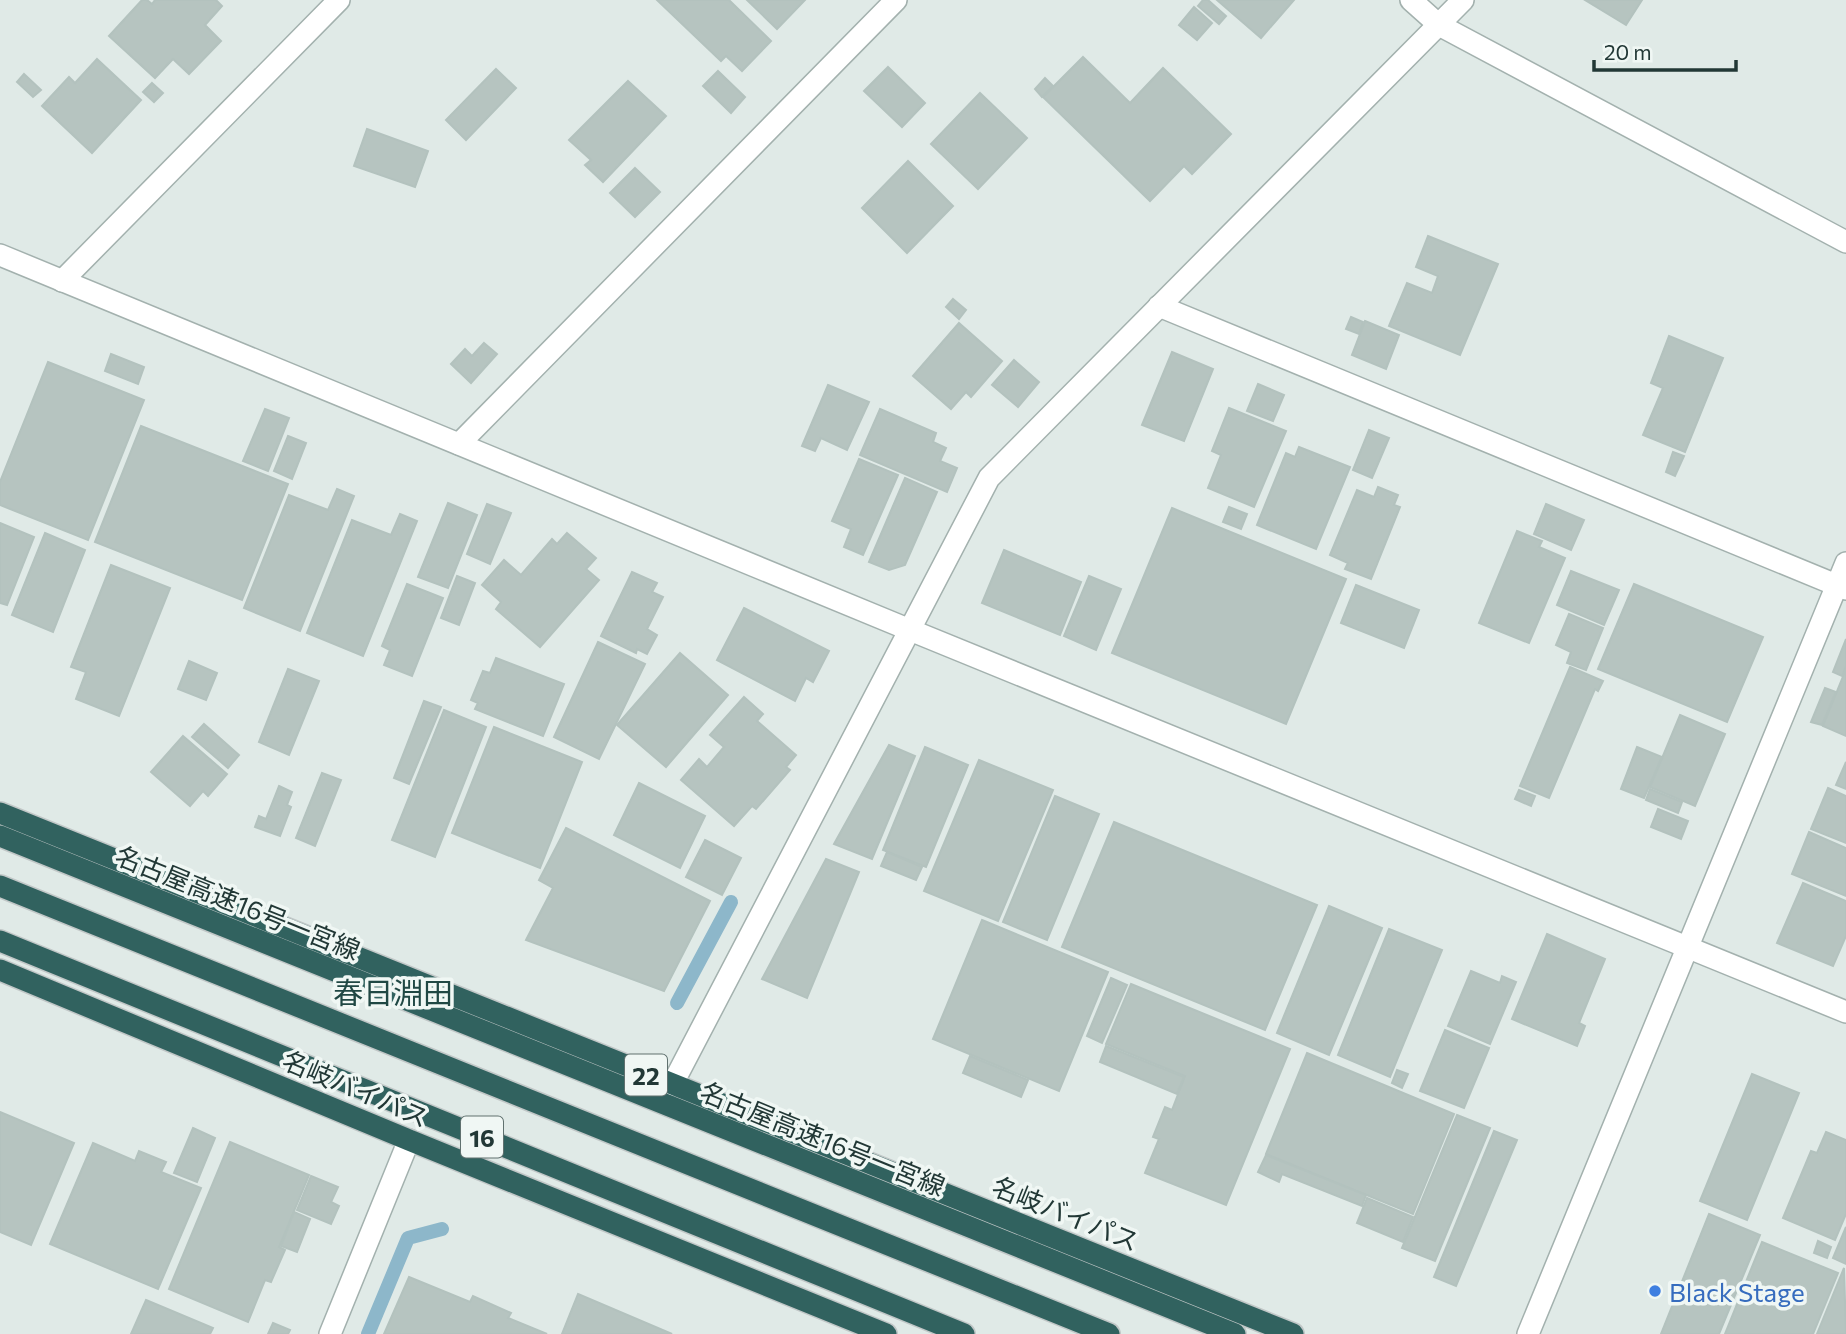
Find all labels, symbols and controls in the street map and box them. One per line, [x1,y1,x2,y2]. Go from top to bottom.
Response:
scale bar [1594,28,1736,72]
text: 20 m [1604,39,1652,64]
street label: 名古屋高速16号一宮線 [111,839,365,965]
district label: 春日淵田 [333,973,453,1010]
street label: 名岐バイパス [278,1043,434,1133]
road number: 22 [625,1055,667,1096]
street label: 名古屋高速16号一宮線 [696,1075,950,1201]
road number: 16 [461,1116,503,1157]
street label: 名岐バイパス [988,1170,1144,1256]
place label: Black Stage [1669,1276,1805,1307]
marker: Black Stage [1647,1283,1663,1299]

